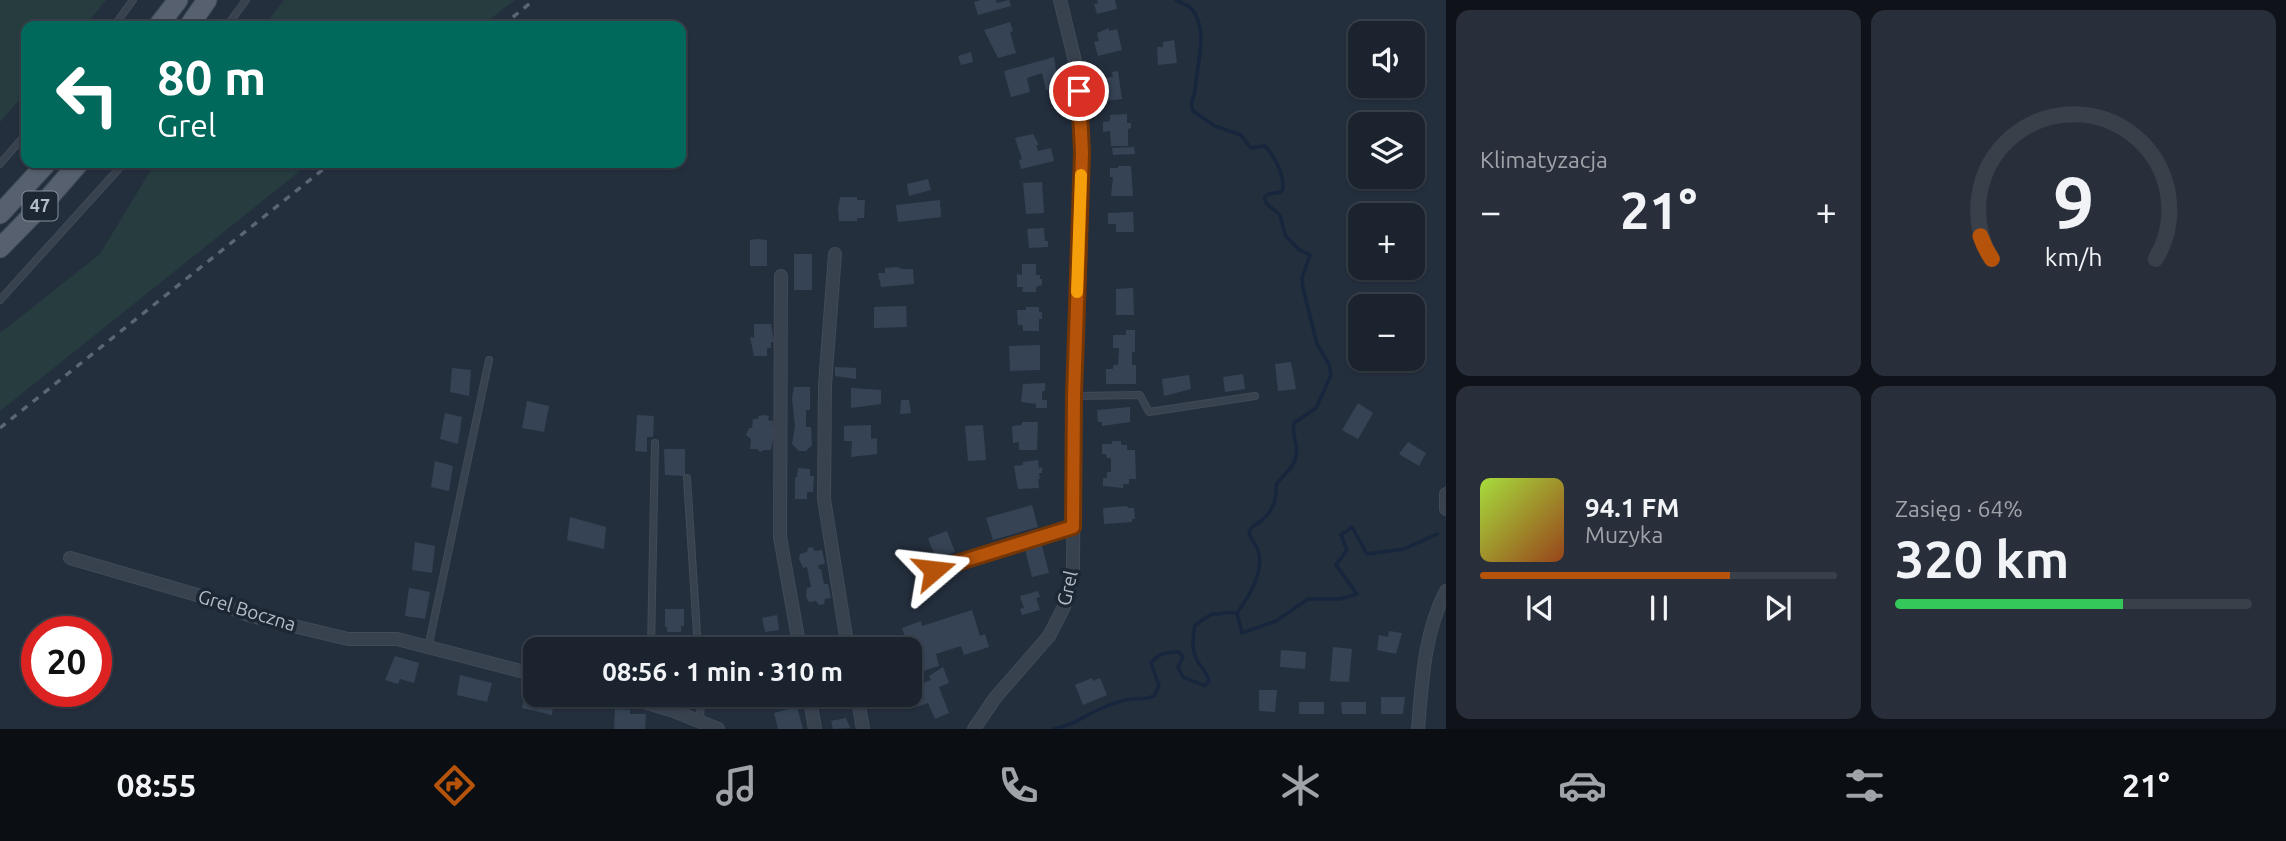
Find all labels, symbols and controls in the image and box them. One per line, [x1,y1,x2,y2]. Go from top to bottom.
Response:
map controls [1348,21,1425,371]
button: sound [1348,21,1425,98]
icon: left [42,49,133,140]
text: 80 m [157,49,266,104]
pin [1049,61,1109,121]
icon: arrive [1060,72,1098,110]
text: Grel [157,107,216,143]
button: layers [1348,112,1425,189]
text: Klimatyzacja [1480,147,1608,172]
text: 9 [2053,161,2094,243]
text: 21° [1620,181,1697,239]
text: − [1480,190,1501,232]
text: + [1816,190,1837,232]
road number: 47 [22,191,58,220]
button: + [1348,203,1425,280]
text: km/h [2045,243,2102,271]
button: − [1348,294,1425,371]
text: 94.1 FM [1585,493,1679,522]
text: Zasięg · 64% [1895,496,2023,521]
text: Muzyka [1585,522,1663,547]
text: 320 km [1895,530,2069,588]
position arrow [897,533,971,607]
street label: Grel [1052,568,1082,608]
street label: Grel Boczna [196,585,298,635]
icon: previous [1521,589,1559,627]
icon: pause [1640,589,1678,627]
icon: next [1759,589,1797,627]
speed limit sign: 20 [21,616,112,707]
text: 08:56 · 1 min · 310 m [602,657,843,686]
icon: directions [430,761,479,810]
icon: music [712,761,761,810]
icon: phone [994,761,1043,810]
icon: climate [1276,761,1325,810]
icon: car [1558,761,1607,810]
icon: filters [1840,761,1889,810]
text: 08:55 [117,767,197,803]
text: 21° [2122,767,2169,803]

